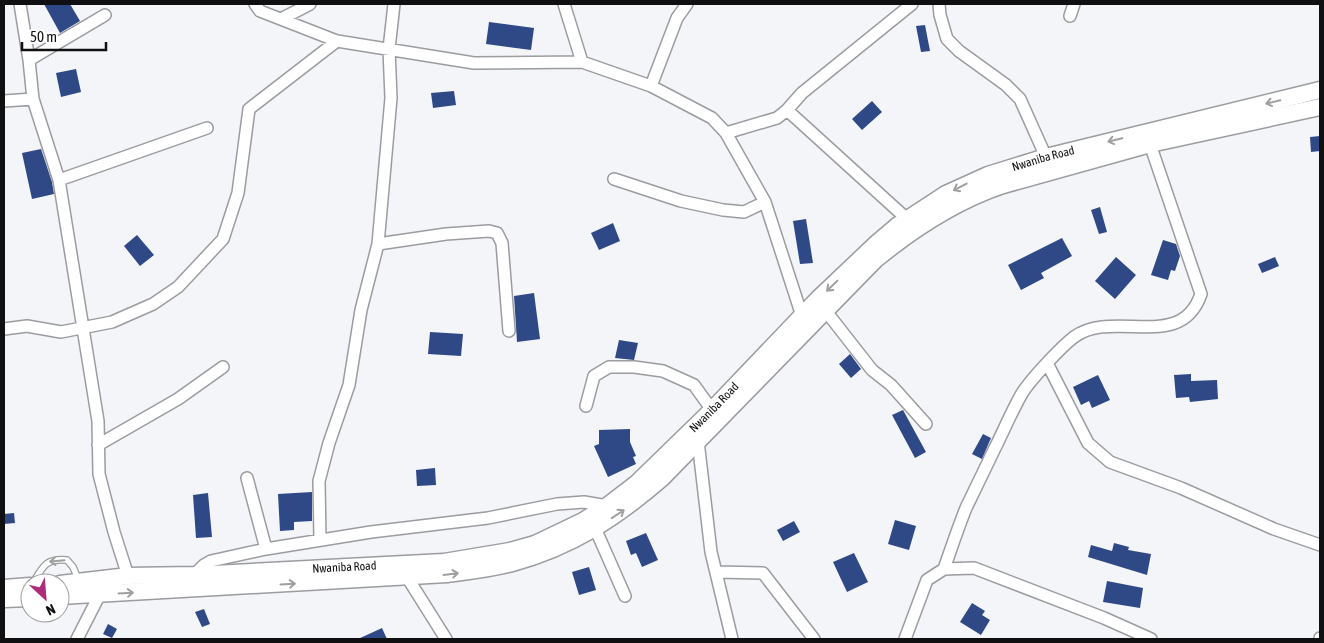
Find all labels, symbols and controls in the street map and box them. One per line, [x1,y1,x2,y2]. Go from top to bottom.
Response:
scale bar [22,20,106,52]
text: 50 m [30,28,57,45]
one-way arrow [1265,98,1281,107]
one-way arrow [1107,135,1123,145]
street label: Nwaniba Road [1010,143,1076,174]
one-way arrow [953,183,968,192]
one-way arrow [826,280,838,292]
street label: Nwaniba Road [686,380,742,435]
one-way arrow [611,509,625,519]
one-way arrow [50,556,66,565]
street label: Nwaniba Road [312,559,377,576]
one-way arrow [442,568,458,578]
north arrow [20,573,70,623]
one-way arrow [280,579,296,588]
one-way arrow [118,588,134,597]
text: N [43,601,58,619]

